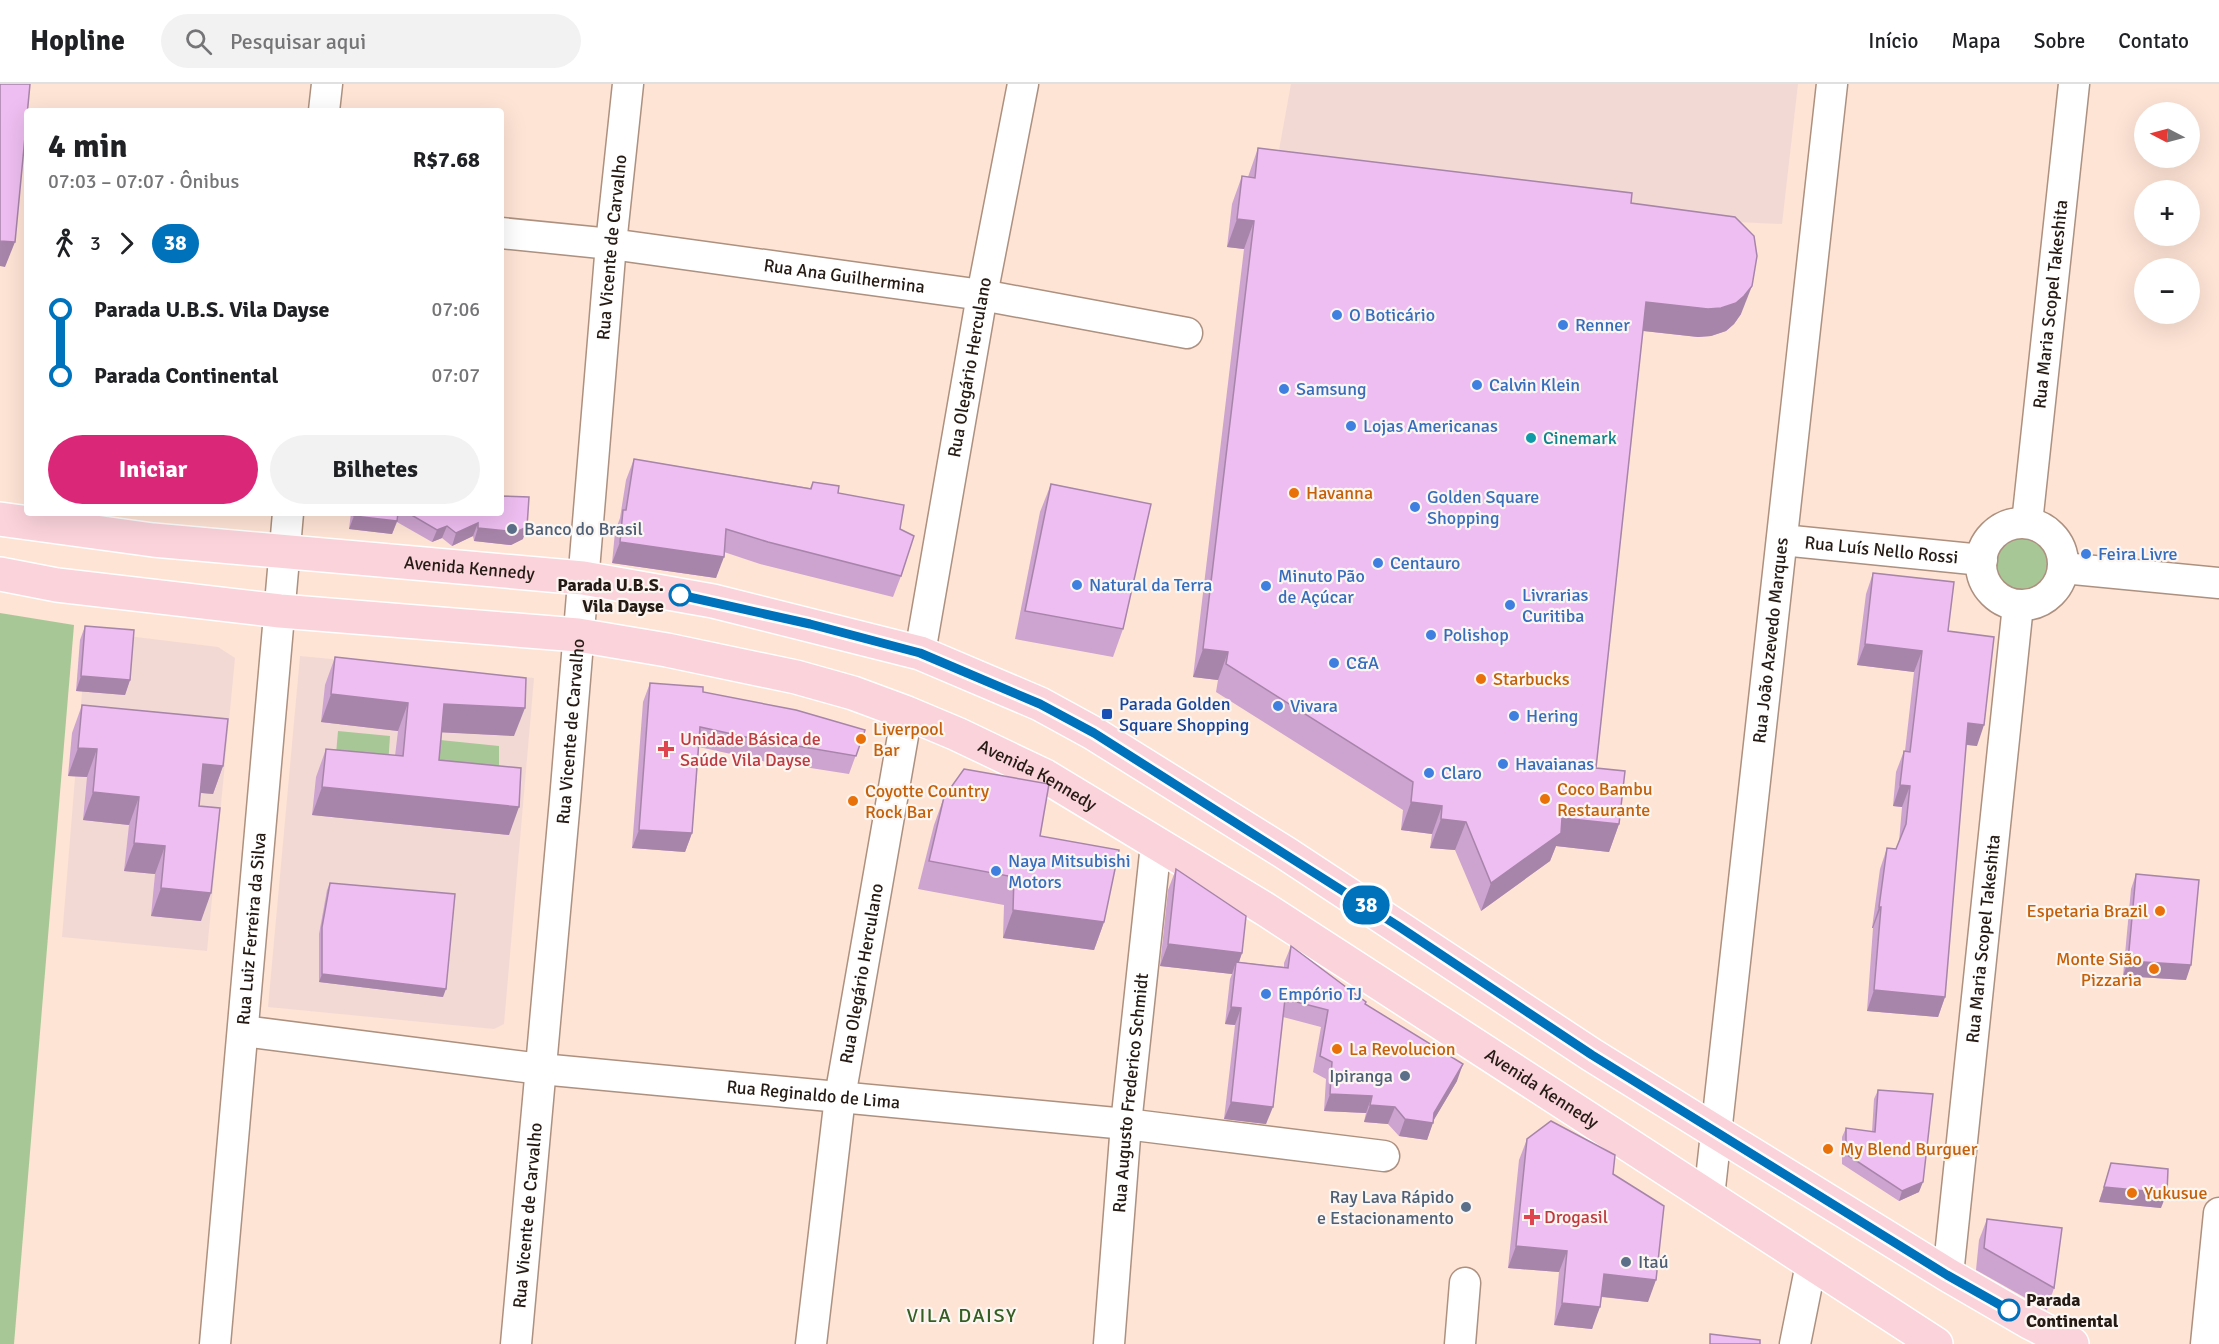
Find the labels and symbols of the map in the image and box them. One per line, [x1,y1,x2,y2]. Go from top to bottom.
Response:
north arrow [2134,102,2200,168]
street label: Rua Vicente de Carvalho [592,153,631,341]
street label: Rua Maria Scopel Takeshita [2028,199,2073,410]
street label: Rua Ana Guilhermina [762,254,926,298]
street label: Rua Olegário Herculano [943,275,996,459]
place label: O Boticário [1349,304,1435,326]
marker: O Boticário [1330,308,1344,322]
place label: Renner [1575,314,1630,336]
marker: Renner [1556,318,1570,332]
place label: Calvin Klein [1489,374,1580,396]
place label: Samsung [1296,378,1367,400]
marker: Calvin Klein [1470,378,1484,392]
marker: Samsung [1277,382,1291,396]
place label: Lojas Americanas [1363,415,1498,437]
marker: Lojas Americanas [1344,419,1358,433]
place label: Cinemark [1543,427,1617,449]
marker: Cinemark [1524,431,1538,445]
place label: Havanna [1306,482,1373,504]
marker: Havanna [1287,486,1301,500]
place label: Golden Square Shopping [1427,486,1539,529]
marker: Golden Square Shopping [1408,500,1422,514]
place label: Banco do Brasil [524,518,643,540]
marker: Banco do Brasil [505,522,519,536]
street label: Rua Luís Nello Rossi [1804,531,1959,569]
street label: Rua João Azevedo Marques [1748,536,1793,745]
place label: Feira Livre [2098,543,2178,565]
marker: Feira Livre [2079,547,2093,561]
street label: Avenida Kennedy [403,551,536,585]
place label: Centauro [1390,552,1460,574]
marker: Centauro [1371,556,1385,570]
place label: Minuto Pão de Açúcar [1278,565,1365,608]
place label: Parada U.B.S. Vila Dayse [557,574,664,617]
place label: Natural da Terra [1089,574,1212,596]
marker: Natural da Terra [1070,578,1084,592]
marker: Minuto Pão de Açúcar [1259,579,1273,593]
marker: Parada U.B.S. Vila Dayse [669,584,691,606]
place label: Livrarias Curitiba [1522,584,1589,627]
marker: Livrarias Curitiba [1503,598,1517,612]
place label: Polishop [1443,624,1509,646]
marker: Polishop [1424,628,1438,642]
street label: Rua Vicente de Carvalho [552,638,589,825]
place label: C&A [1346,652,1379,674]
marker: C&A [1327,656,1341,670]
place label: Starbucks [1493,668,1570,690]
marker: Starbucks [1474,672,1488,686]
place label: Parada Golden Square Shopping [1119,693,1249,736]
place label: Vivara [1290,695,1338,717]
marker: Vivara [1271,699,1285,713]
place label: Hering [1526,705,1578,727]
marker: Parada Golden Square Shopping [1100,707,1114,721]
marker: Hering [1507,709,1521,723]
place label: Liverpool Bar [873,718,944,761]
place label: Unidade Básica de Saúde Vila Dayse [680,728,821,771]
marker: Liverpool Bar [854,732,868,746]
street label: Avenida Kennedy [975,735,1101,816]
marker: Unidade Básica de Saúde Vila Dayse [657,740,675,758]
place label: Havaianas [1515,753,1594,775]
marker: Havaianas [1496,757,1510,771]
place label: Claro [1441,762,1482,784]
marker: Claro [1422,766,1436,780]
place label: Coco Bambu Restaurante [1557,778,1653,821]
place label: Coyotte Country Rock Bar [865,780,990,823]
marker: Coco Bambu Restaurante [1538,792,1552,806]
marker: Coyotte Country Rock Bar [846,794,860,808]
street label: Rua Luiz Ferreira da Silva [232,831,271,1026]
street label: Rua Maria Scopel Takeshita [1961,833,2005,1044]
place label: Naya Mitsubishi Motors [1008,850,1131,893]
marker: Naya Mitsubishi Motors [989,864,1003,878]
street label: Rua Olegário Herculano [835,882,888,1065]
line badge: 38 [1339,886,1393,924]
place label: Espetaria Brazil [2027,900,2148,922]
marker: Espetaria Brazil [2153,904,2167,918]
place label: Monte Sião Pizzaria [2056,948,2142,991]
marker: Monte Sião Pizzaria [2147,962,2161,976]
street label: Rua Augusto Frederico Schmidt [1108,972,1153,1214]
place label: Empório TJ [1278,983,1362,1005]
marker: Empório TJ [1259,987,1273,1001]
place label: La Revolucion [1349,1038,1456,1060]
marker: La Revolucion [1330,1042,1344,1056]
street label: Avenida Kennedy [1481,1044,1603,1134]
place label: Ipiranga [1329,1065,1393,1087]
marker: Ipiranga [1398,1069,1412,1083]
street label: Rua Reginaldo de Lima [726,1075,901,1114]
street label: Rua Vicente de Carvalho [508,1122,547,1309]
place label: My Blend Burguer [1840,1138,1978,1160]
marker: My Blend Burguer [1821,1142,1835,1156]
place label: Yukusue [2144,1182,2207,1204]
place label: Ray Lava Rápido e Estacionamento [1317,1186,1454,1229]
marker: Yukusue [2125,1186,2139,1200]
marker: Ray Lava Rápido e Estacionamento [1459,1200,1473,1214]
place label: Drogasil [1544,1206,1608,1228]
marker: Drogasil [1525,1210,1539,1224]
place label: Itaú [1638,1251,1669,1273]
marker: Itaú [1619,1255,1633,1269]
place label: Parada Continental [2026,1289,2119,1332]
marker: Parada Continental [1998,1299,2020,1321]
district label: VILA DAISY [906,1303,1018,1328]

